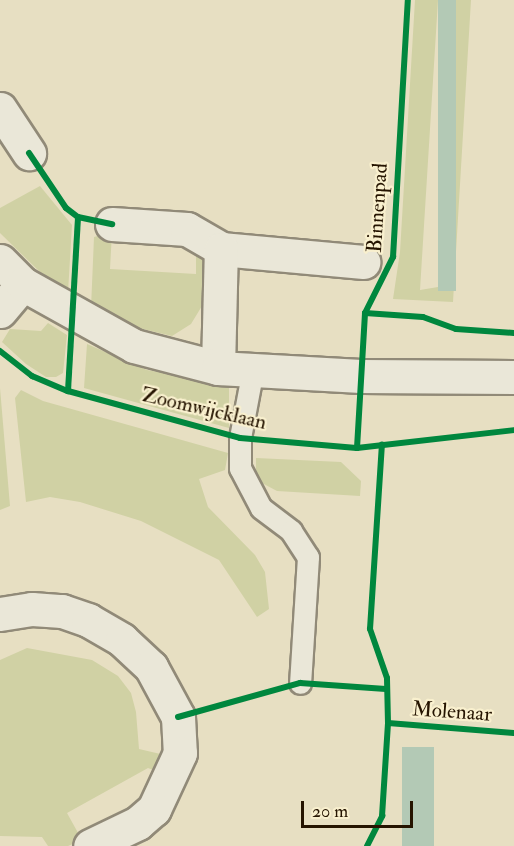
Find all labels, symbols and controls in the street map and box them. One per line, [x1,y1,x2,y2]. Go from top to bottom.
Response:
street label: Binnenpad [362,162,394,254]
street label: Zoomwijcklaan [139,382,269,436]
street label: Molenaar [411,697,493,727]
scale bar [304,789,416,827]
text: 20 m [312,800,348,823]

